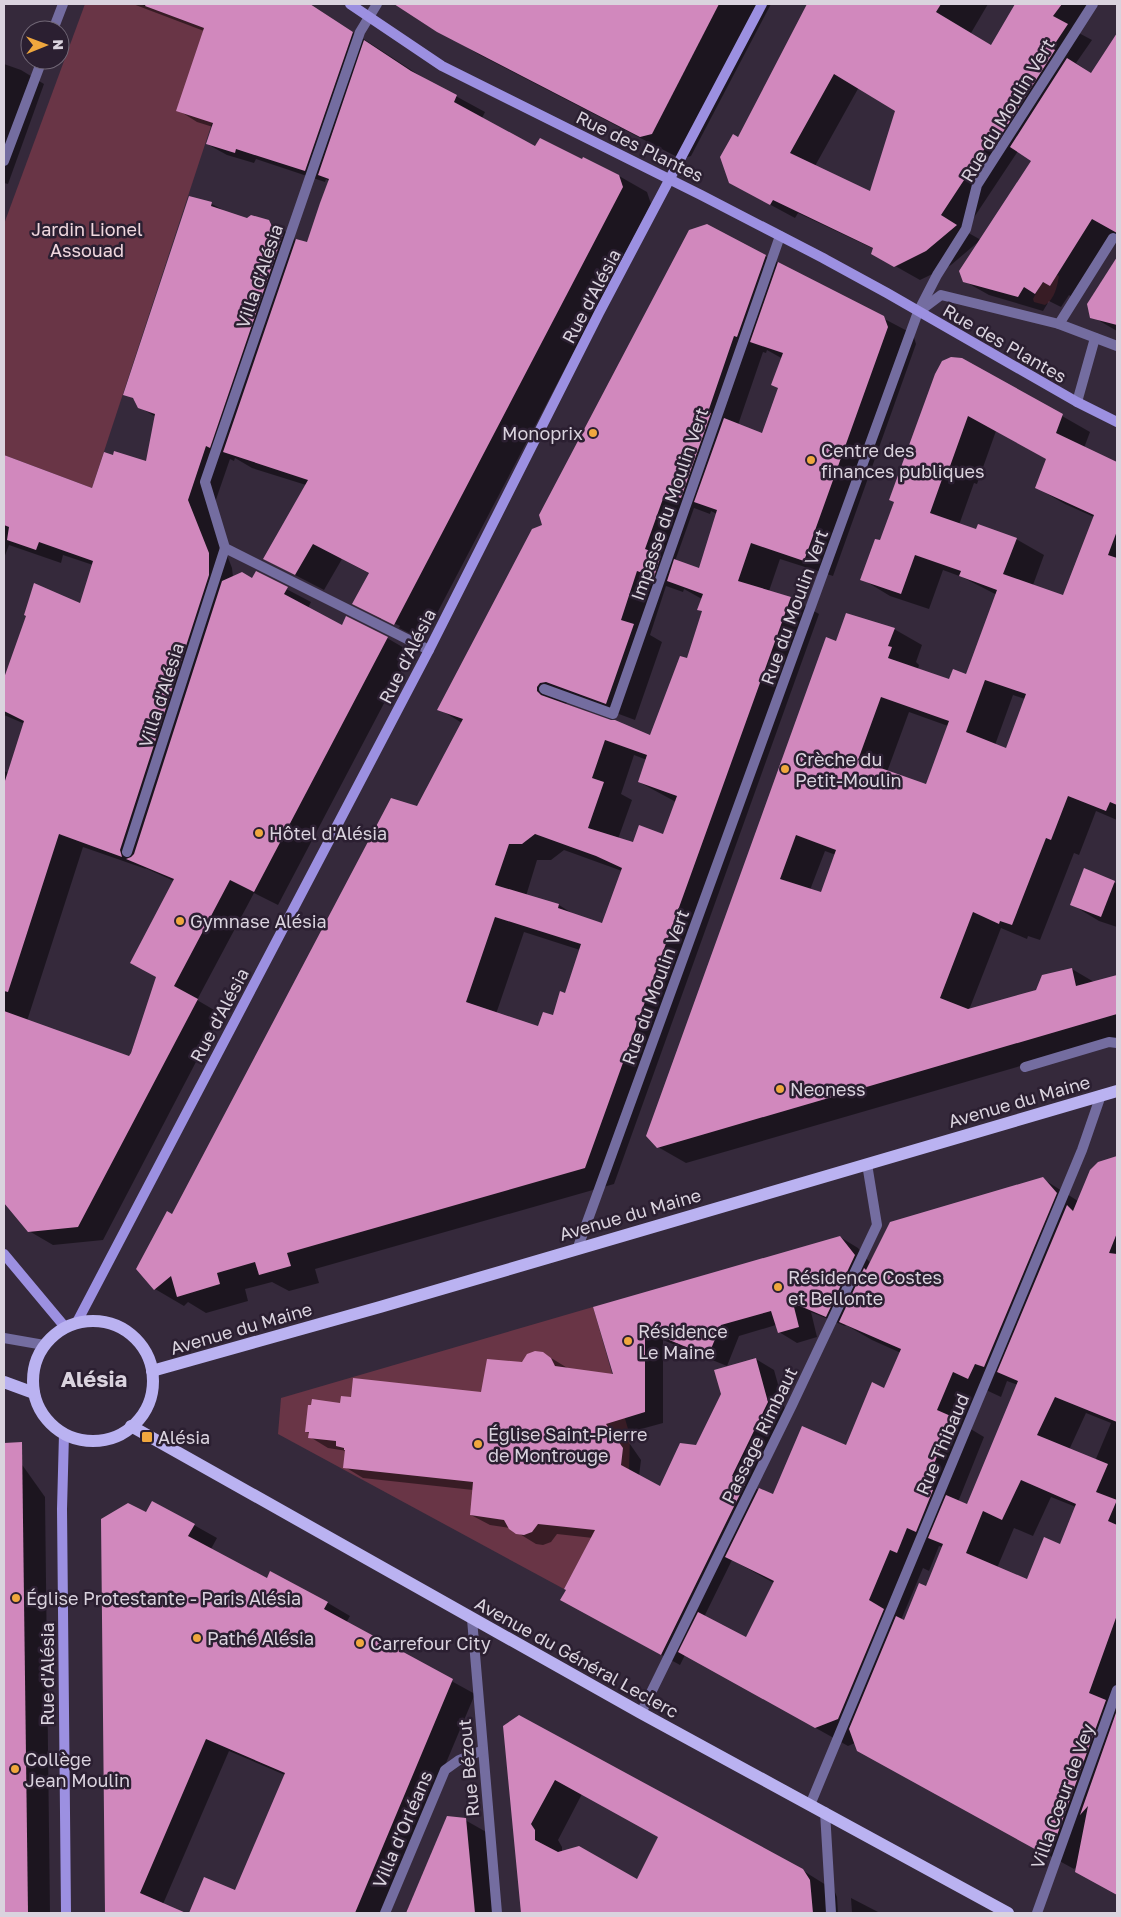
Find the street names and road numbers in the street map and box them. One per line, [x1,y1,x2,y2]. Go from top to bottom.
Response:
street label: Rue du Moulin Vert [955,34,1059,186]
street label: Rue des Plantes [573,106,707,186]
street label: Villa d'Alésia [231,221,287,331]
street label: Rue d'Alésia [557,245,625,347]
street label: Rue des Plantes [939,299,1071,387]
street label: Impasse du Moulin Vert [626,405,712,603]
street label: Rue du Moulin Vert [756,526,832,688]
street label: Rue d'Alésia [374,605,440,707]
street label: Villa d'Alésia [134,640,188,750]
street label: Rue du Moulin Vert [617,906,693,1068]
street label: Rue d'Alésia [185,964,253,1066]
street label: Avenue du Maine [946,1070,1092,1132]
street label: Avenue du Maine [557,1183,703,1245]
street label: Avenue du Maine [168,1297,314,1359]
street label: Passage Rimbaut [716,1363,802,1507]
street label: Rue Thibaud [911,1390,973,1498]
street label: Avenue du Général Leclerc [471,1592,683,1722]
street label: Rue d'Alésia [36,1622,58,1726]
street label: Rue Bézout [453,1718,483,1818]
street label: Villa Cœur de Vey [1026,1720,1098,1872]
street label: Villa d'Orléans [367,1767,437,1891]

